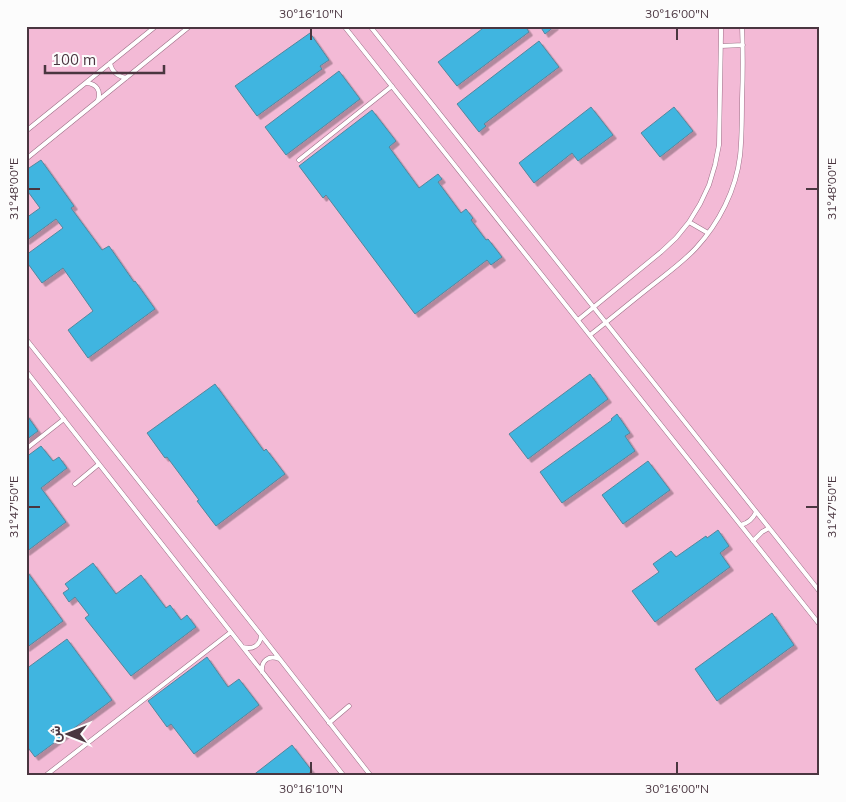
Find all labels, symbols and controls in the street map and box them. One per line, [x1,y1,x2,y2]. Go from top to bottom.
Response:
text: 30°16'10"N [279,6,343,21]
text: 30°16'00"N [645,6,709,21]
scale bar [45,42,164,74]
text: 100 m [52,50,96,69]
text: 31°48'00"E [6,158,21,220]
text: 31°48'00"E [824,158,839,220]
text: 31°47'50"E [6,476,21,538]
text: 31°47'50"E [824,476,839,538]
north arrow [42,710,92,760]
text: ش [46,725,64,742]
text: 30°16'10"N [279,781,343,796]
text: 30°16'00"N [645,781,709,796]

